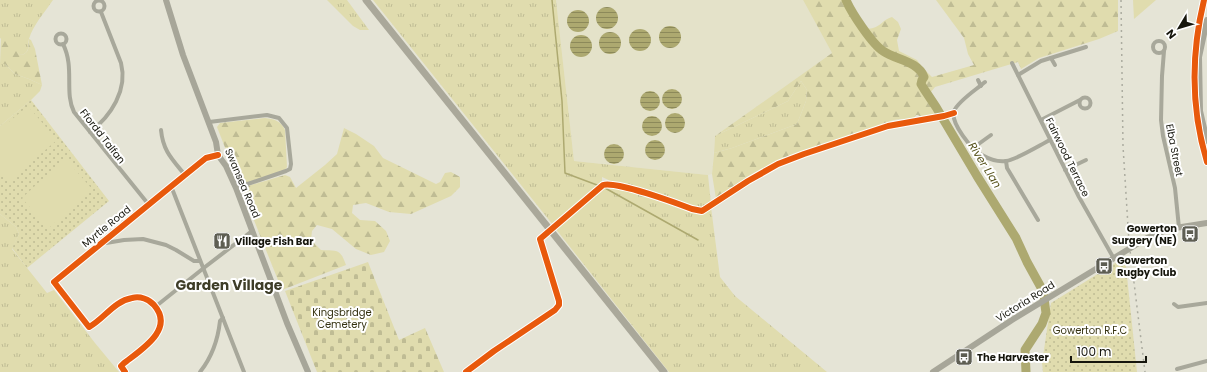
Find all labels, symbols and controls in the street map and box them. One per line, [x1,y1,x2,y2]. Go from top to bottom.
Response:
north arrow [1159,8,1199,48]
text: N [1162,26,1180,42]
street label: Ffordd Talfan [76,106,129,167]
street label: Fairwood Terrace [1042,115,1093,199]
street label: Elba Street [1162,123,1187,178]
water label: River Llan [965,139,1005,191]
street label: Swansea Road [221,146,264,220]
street label: Myrtle Road [79,202,134,251]
place label: Gowerton Surgery (NE) [1112,221,1177,248]
bus stop icon: Gowerton Surgery (NE) [1180,224,1200,244]
restaurant icon: Village Fish Bar [212,231,232,251]
place label: Village Fish Bar [235,234,314,249]
place label: Gowerton Rugby Club [1117,253,1177,280]
bus stop icon: Gowerton Rugby Club [1094,256,1114,276]
district label: Garden Village [176,275,283,295]
street label: Victoria Road [993,277,1058,326]
park label: Kingsbridge Cemetery [312,305,372,332]
park label: Gowerton R.F.C [1053,323,1128,338]
scale bar [1071,338,1146,364]
text: 100 m [1077,343,1111,360]
bus stop icon: The Harvester [954,347,974,367]
place label: The Harvester [977,350,1050,365]

